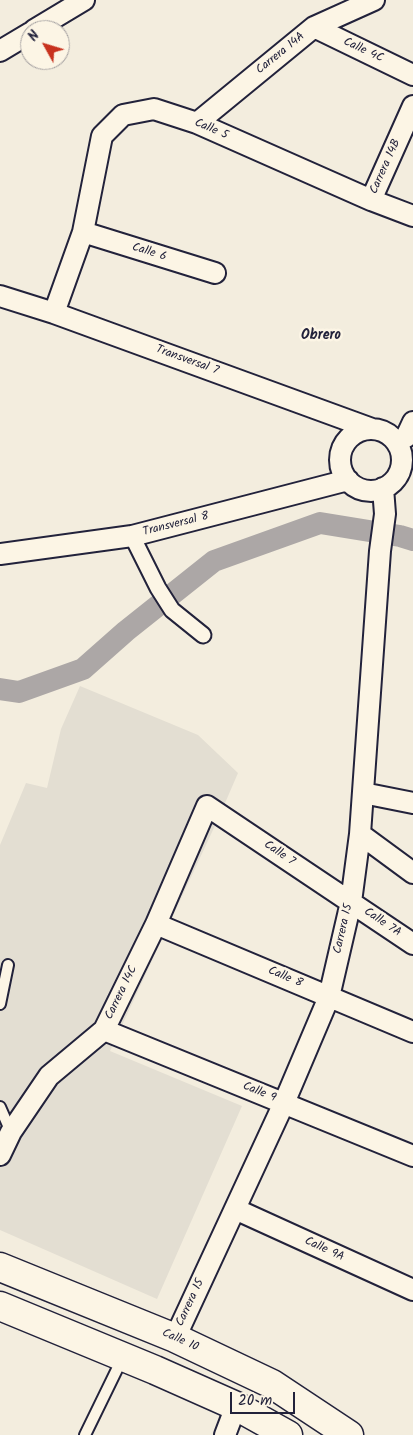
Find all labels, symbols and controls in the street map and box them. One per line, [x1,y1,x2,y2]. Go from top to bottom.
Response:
north arrow [20,20,70,70]
text: N [23,26,45,47]
street label: Carrera 14A [254,30,308,78]
street label: Calle 4C [341,35,385,67]
street label: Calle 5 [192,116,230,144]
street label: Carrera 14B [368,137,404,197]
street label: Calle 6 [130,241,168,265]
district label: Obrero [301,329,341,345]
street label: Transversal 7 [154,343,220,379]
street label: Transversal 8 [141,510,211,540]
street label: Calle 7 [261,838,297,870]
street label: Carrera 15 [331,903,357,955]
street label: Calle 7A [361,905,403,941]
street label: Carrera 14C [103,964,141,1022]
street label: Calle 8 [266,964,304,992]
street label: Calle 9 [240,1080,278,1106]
street label: Calle 9A [302,1235,346,1265]
street label: Carrera 15 [174,1277,208,1329]
street label: Calle 10 [159,1327,201,1355]
scale bar [233,1382,298,1414]
text: 20 m [238,1389,272,1413]

